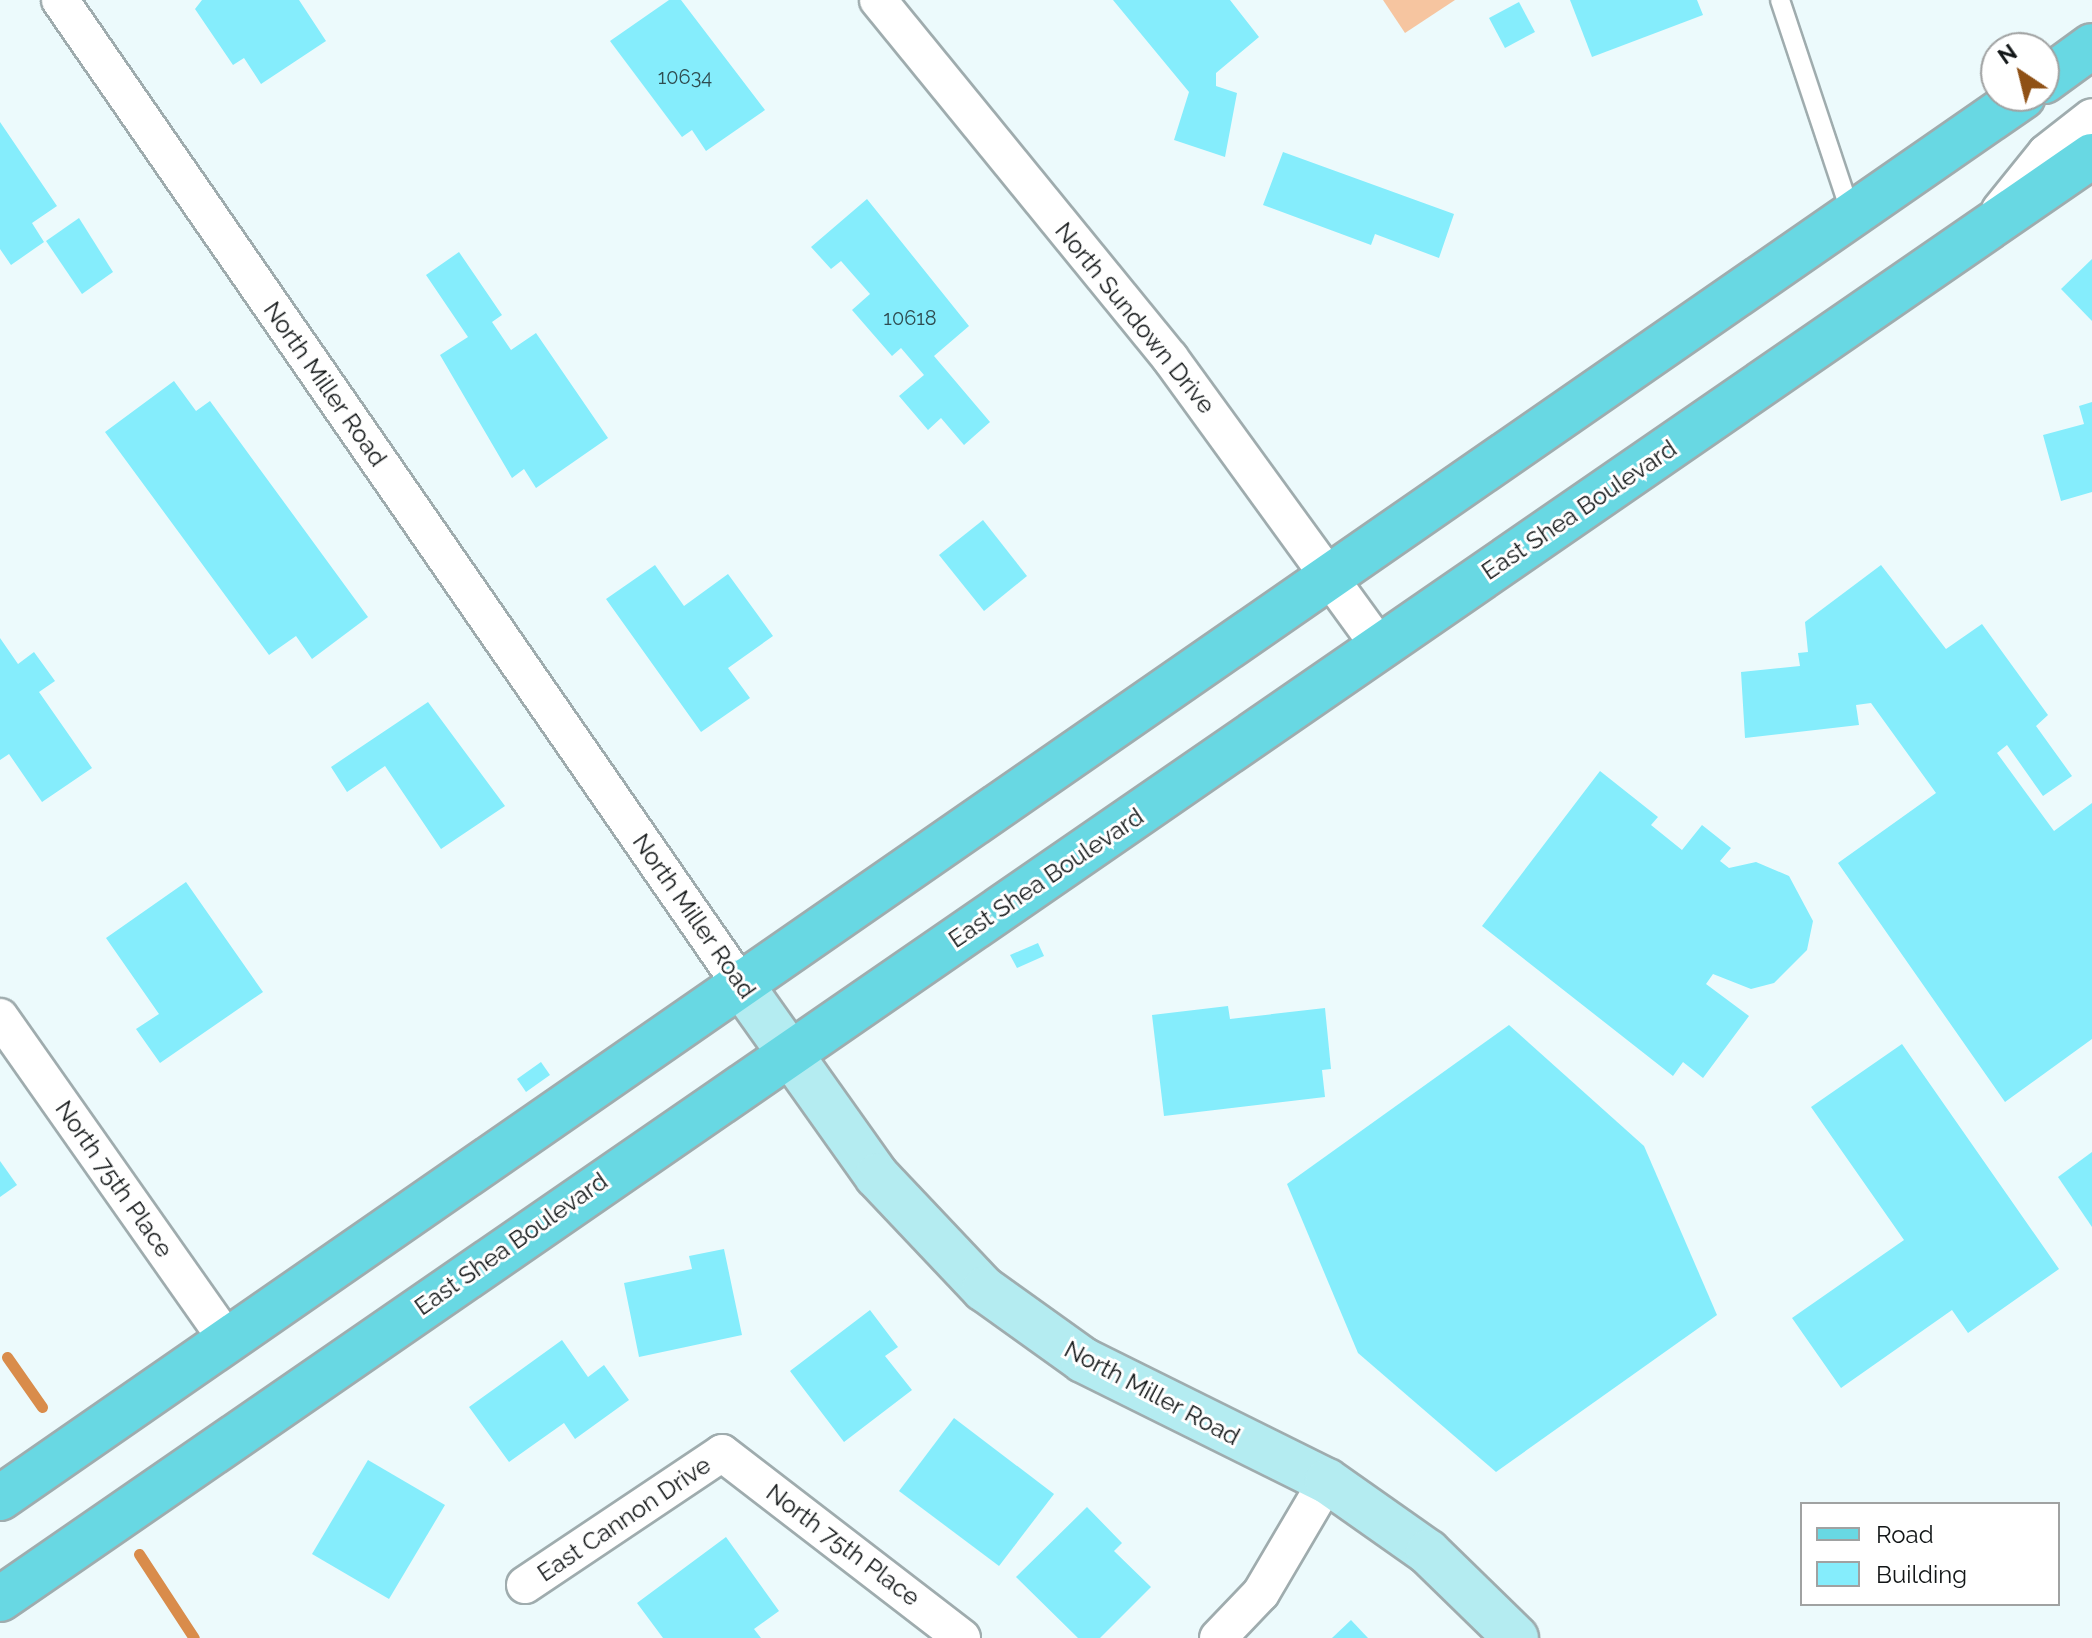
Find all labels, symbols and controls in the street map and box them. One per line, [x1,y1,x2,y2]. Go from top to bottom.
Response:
north arrow [1980,32,2060,112]
text: N [1993,39,2022,69]
house number: 10634 [658,65,712,89]
street label: North Sundown Drive [1049,217,1221,419]
street label: North Miller Road [257,296,393,472]
house number: 10618 [883,306,937,330]
street label: East Shea Boulevard [1476,434,1682,586]
street label: East Shea Boulevard [943,802,1149,954]
street label: North Miller Road [626,828,762,1004]
street label: North 75th Place [49,1095,179,1263]
street label: East Shea Boulevard [409,1167,613,1321]
street label: North Miller Road [1059,1335,1245,1451]
street label: East Cannon Drive [532,1450,716,1588]
street label: North 75th Place [761,1478,925,1612]
legend [1800,1502,2060,1606]
text: Road [1876,1520,1934,1549]
text: Building [1876,1560,1967,1589]

